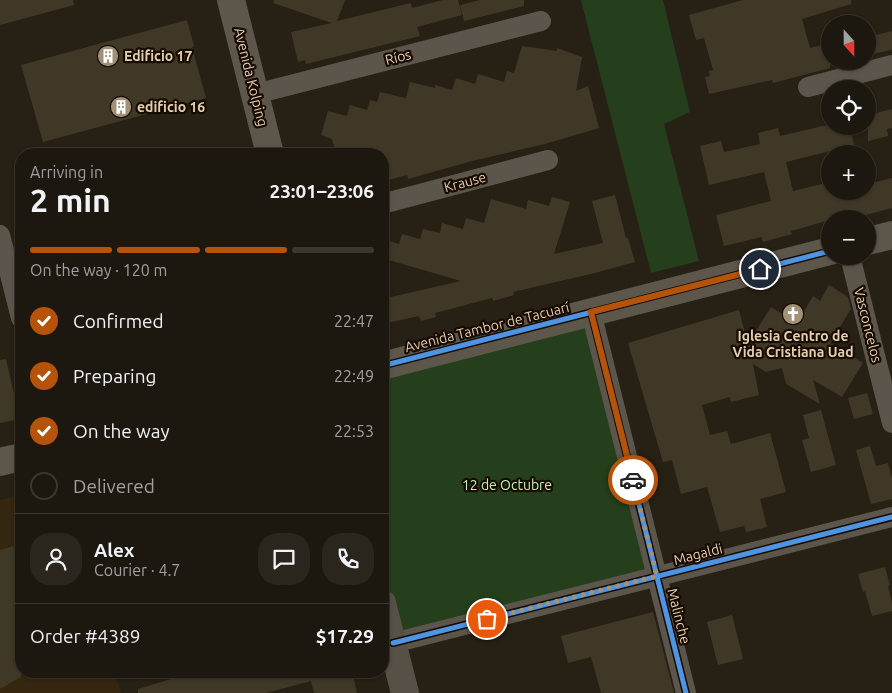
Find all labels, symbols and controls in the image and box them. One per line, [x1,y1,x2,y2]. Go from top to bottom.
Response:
north arrow [821,15,876,70]
map controls [821,15,876,265]
street label: Avenida Kolping [231,26,271,128]
building icon: Edificio 17 [96,44,120,68]
street label: Ríos [383,46,413,68]
place label: Edificio 17 [124,48,192,64]
button: locate [821,80,876,135]
building icon: edificio 16 [109,95,133,119]
place label: edificio 16 [137,99,205,115]
button: + [821,145,876,200]
text: Arriving in [30,163,103,181]
street label: Krause [442,169,488,195]
text: 23:01–23:06 [269,180,374,202]
text: 2 min [30,182,111,218]
button: − [821,210,876,265]
pin [739,248,781,290]
icon: home [746,255,774,283]
text: On the way · 120 m [30,261,167,279]
street label: Vasconcelos [851,286,885,364]
street label: Avenida Tambor de Tacuarí [403,299,571,355]
church icon: Iglesia Centro de Vida Cristiana Uad [781,302,805,326]
icon: check [30,307,58,335]
text: Confirmed [73,310,164,332]
text: 22:47 [334,312,374,330]
place label: Iglesia Centro de Vida Cristiana Uad [732,328,854,360]
icon: check [30,362,58,390]
text: Preparing [73,365,157,387]
text: 22:49 [334,367,374,385]
icon: check [30,417,58,445]
text: On the way [73,420,170,442]
text: 22:53 [334,422,374,440]
courier [608,455,658,505]
icon: car [619,466,647,494]
text: Delivered [73,475,155,497]
park label: 12 de Octubre [462,477,552,493]
button: person [30,533,82,585]
button: chat [258,533,310,585]
button: phone [322,533,374,585]
text: Alex [94,539,134,561]
street label: Magaldi [672,540,724,568]
text: Courier · 4.7 [94,561,180,579]
street label: Malinche [664,587,694,645]
pin [466,598,508,640]
icon: bag [473,605,501,633]
text: Order #4389 [30,625,140,647]
text: $17.29 [316,625,374,647]

